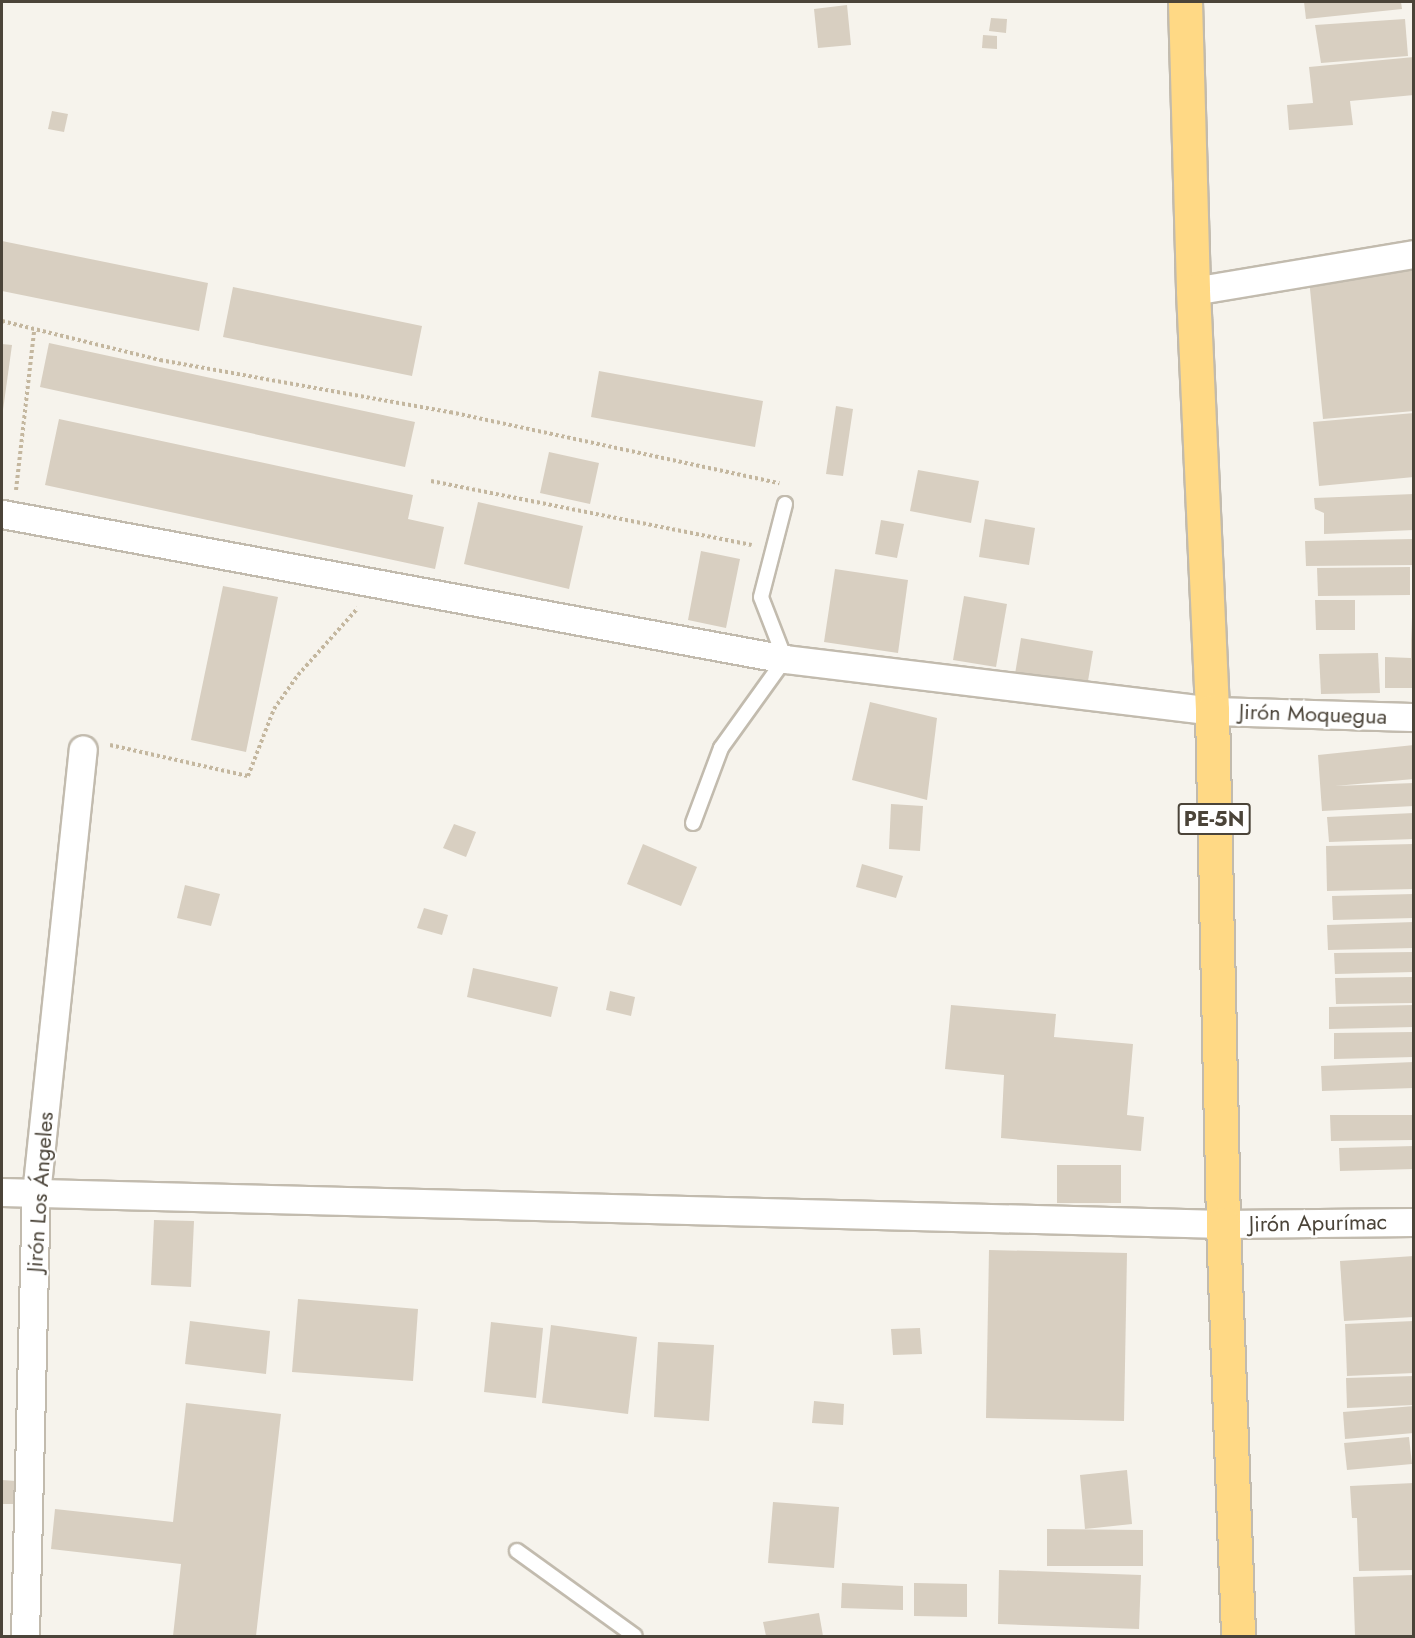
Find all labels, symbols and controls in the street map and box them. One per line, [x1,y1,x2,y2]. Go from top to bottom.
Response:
street label: Jirón Moquegua [1238,698,1388,730]
road number: PE-5N [1176,801,1252,837]
street label: Jirón Los Ángeles [21,1111,59,1273]
street label: Jirón Apurímac [1249,1209,1387,1237]

